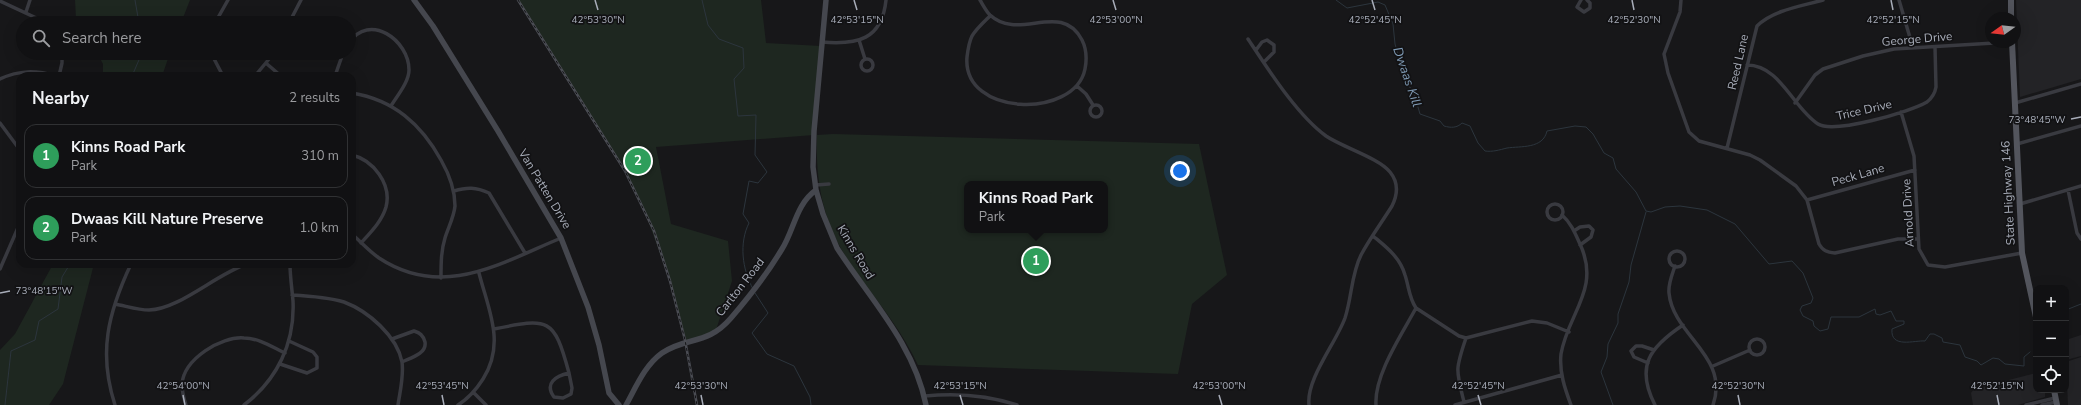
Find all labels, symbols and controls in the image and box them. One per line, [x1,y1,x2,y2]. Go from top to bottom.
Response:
north arrow [1985,12,2021,48]
text: 42°53'30"N [571,13,625,27]
text: 42°53'15"N [830,13,884,27]
text: 42°53'00"N [1089,13,1143,27]
text: 42°52'45"N [1348,13,1402,27]
text: 42°52'30"N [1607,13,1661,27]
text: 42°52'15"N [1866,13,1920,27]
search box [16,16,356,60]
icon: search [30,27,52,49]
text: Search here [62,28,142,48]
street label: George Drive [1881,28,1953,50]
street label: Reed Lane [1724,33,1752,91]
water label: Dwaas Kill [1388,44,1426,110]
text: Nearby [32,87,89,110]
text: 2 results [289,89,340,107]
street label: Trice Drive [1835,96,1893,124]
text: 73°48'45"W [2009,113,2065,127]
text: Kinns Road Park [71,137,185,157]
street label: State Highway 146 [1997,140,2019,246]
street label: Van Patten Drive [514,145,575,232]
pin: 2 [625,146,651,176]
text: 1 [42,147,50,165]
text: 310 m [301,147,339,165]
text: Park [71,157,97,175]
street label: Peck Lane [1830,160,1886,190]
your location [1170,161,1190,181]
street label: Arnold Drive [1898,178,1918,248]
popup [964,181,1108,233]
text: Kinns Road Park [979,188,1093,208]
text: Park [979,208,1005,226]
text: Dwaas Kill Nature Preserve [71,209,263,229]
text: 2 [42,219,50,237]
text: 1.0 km [299,219,339,237]
street label: Kinns Road [834,222,878,282]
text: Park [71,229,97,247]
pin: 1 [1023,246,1049,276]
street label: Carlton Road [712,254,768,320]
text: 73°48'15"W [16,284,72,298]
map controls [2033,285,2069,393]
button: + [2033,285,2069,321]
button: − [2033,321,2069,357]
button: locate [2033,357,2069,393]
text: 42°54'00"N [156,379,210,393]
text: 42°53'45"N [415,379,469,393]
text: 42°53'30"N [674,379,728,393]
text: 42°53'15"N [933,379,987,393]
text: 42°53'00"N [1192,379,1246,393]
text: 42°52'45"N [1451,379,1505,393]
text: 42°52'30"N [1711,379,1765,393]
text: 42°52'15"N [1970,379,2024,393]

